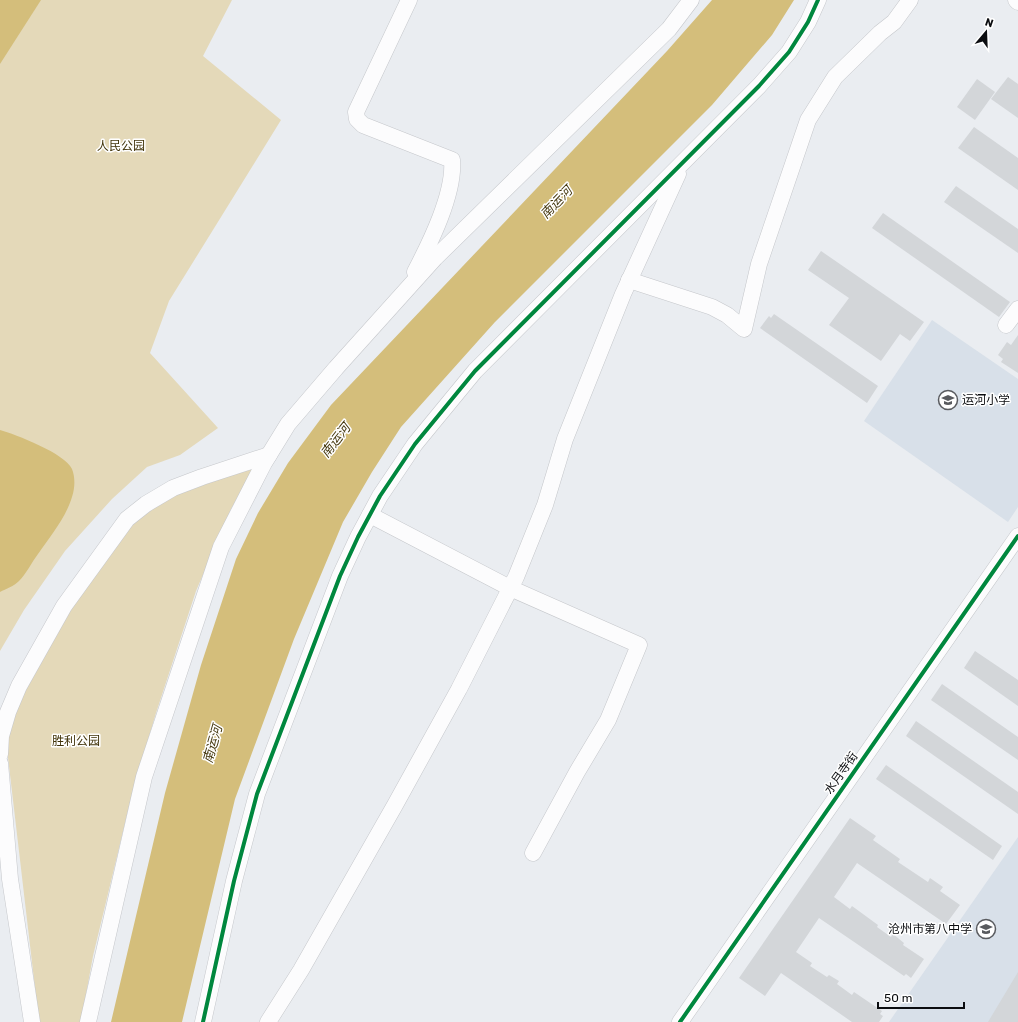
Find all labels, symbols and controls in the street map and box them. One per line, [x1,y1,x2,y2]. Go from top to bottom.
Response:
north arrow [966,12,1006,52]
text: N [983,16,995,30]
park label: 人民公园 [97,139,145,153]
water label: 南运河 [537,181,577,222]
school or university icon: 运河小学 [937,389,959,411]
place label: 运河小学 [962,393,1010,407]
water label: 南运河 [317,418,355,460]
water label: 南运河 [200,720,226,765]
park label: 胜利公园 [52,734,100,748]
street label: 水月寺街 [821,749,861,797]
school or university icon: 沧州市第八中学 [975,918,997,940]
place label: 沧州市第八中学 [888,922,972,936]
scale bar [878,984,964,1010]
text: 50 m [884,991,912,1005]

